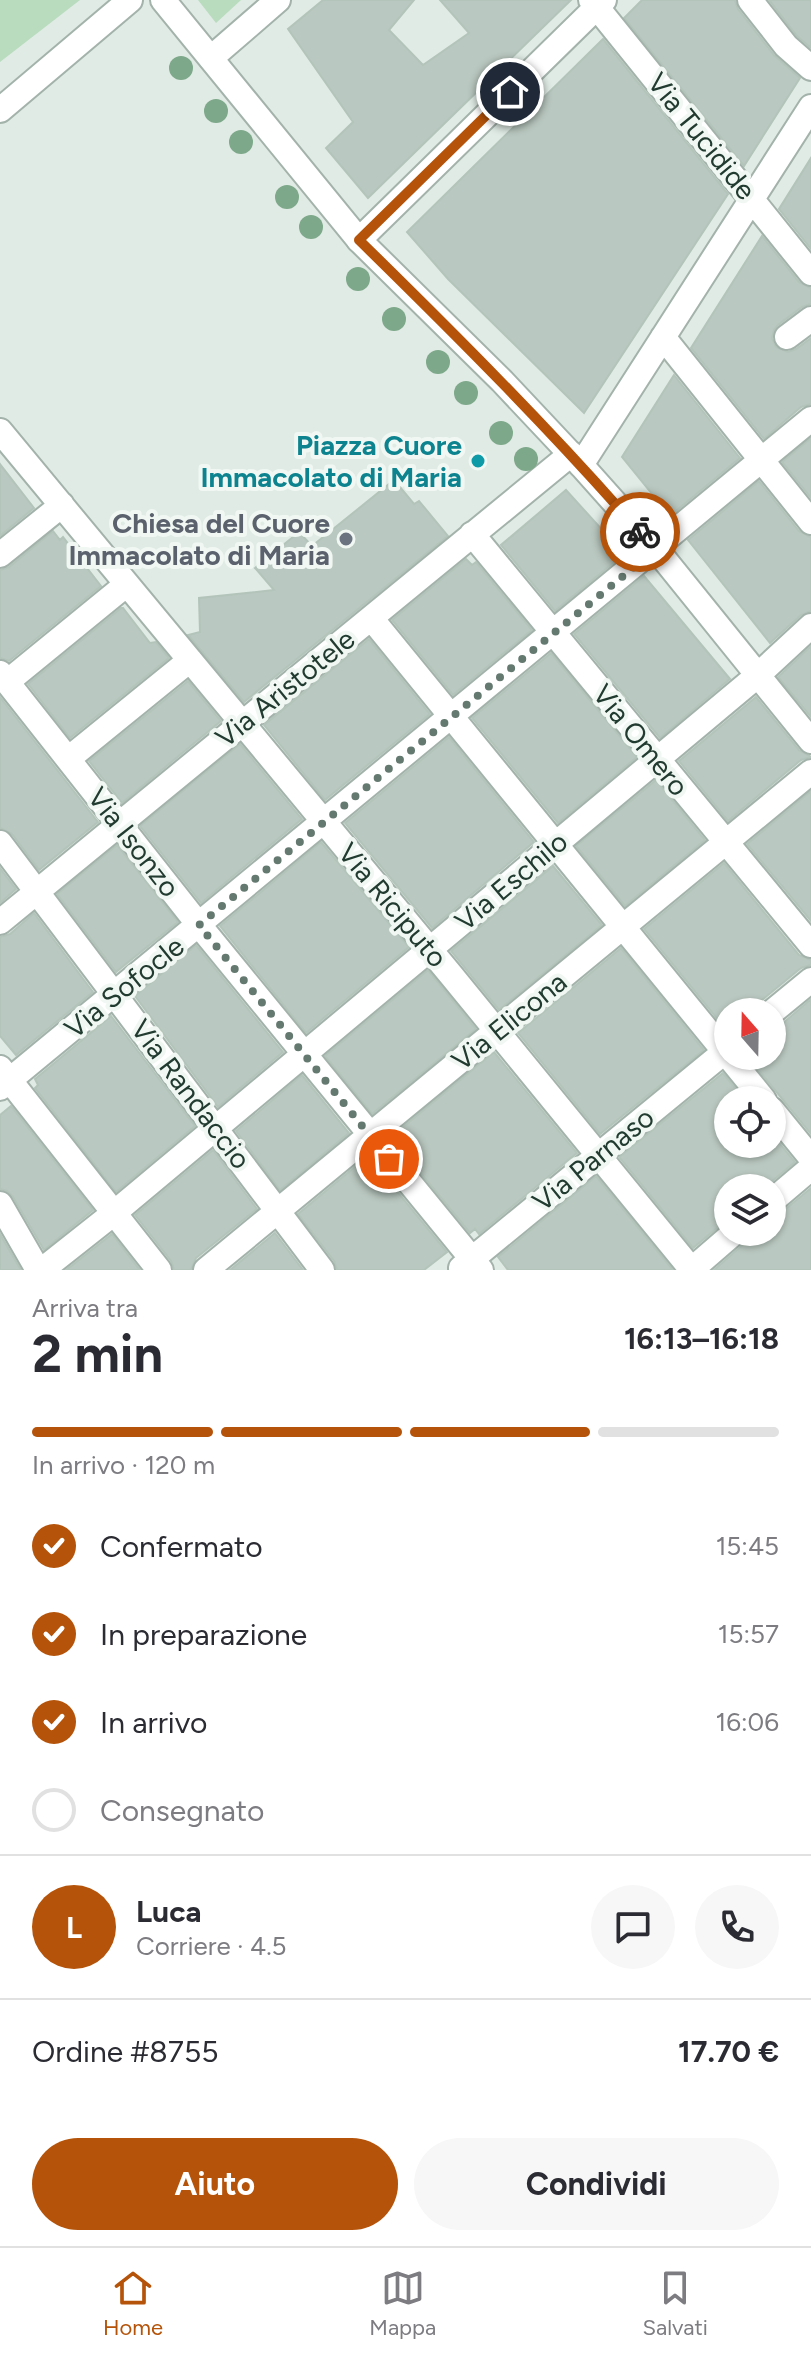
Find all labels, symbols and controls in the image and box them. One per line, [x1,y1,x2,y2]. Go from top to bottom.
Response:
pin [476,58,544,126]
street label: Via Tucidide [641,66,763,206]
icon: home [488,70,532,114]
place label: Piazza Cuore Immacolato di Maria [200,428,462,494]
marker: Piazza Cuore Immacolato di Maria [469,452,487,470]
courier [600,492,680,572]
place label: Chiesa del Cuore Immacolato di Maria [68,506,330,572]
icon: bike [618,510,662,554]
marker: Chiesa del Cuore Immacolato di Maria [337,530,355,548]
street label: Via Aristotele [209,622,361,754]
street label: Via Omero [586,677,696,803]
street label: Via Isonzo [81,780,187,904]
street label: Via Eschilo [448,824,574,938]
street label: Via Riciputo [331,836,455,974]
street label: Via Sofocle [57,929,191,1045]
street label: Via Elicona [445,964,573,1078]
north arrow [714,998,786,1070]
map controls [714,998,786,1246]
street label: Via Randaccio [124,1013,258,1175]
button: locate [714,1086,786,1158]
street label: Via Parnaso [526,1100,660,1218]
pin [355,1125,423,1193]
icon: bag [367,1137,411,1181]
button: layers [714,1174,786,1246]
text: Arriva tra [32,1292,138,1324]
text: 16:13–16:18 [624,1320,779,1357]
text: 2 min [32,1323,163,1385]
text: In arrivo · 120 m [32,1449,215,1481]
icon: check [32,1524,76,1568]
text: Confermato [100,1528,263,1565]
text: 15:45 [716,1530,779,1562]
icon: check [32,1612,76,1656]
text: In preparazione [100,1616,307,1653]
text: 15:57 [718,1618,779,1650]
icon: check [32,1700,76,1744]
text: In arrivo [100,1704,207,1741]
text: 16:06 [716,1706,779,1738]
text: Consegnato [100,1792,264,1829]
button: chat [591,1885,675,1969]
button: phone [695,1885,779,1969]
text: Luca [136,1893,202,1930]
text: L [66,1909,82,1946]
text: Corriere · 4.5 [136,1930,287,1962]
text: Ordine #8755 [32,2033,218,2070]
text: 17.70 € [678,2033,779,2070]
button: Aiuto [32,2138,398,2230]
button: Condividi [414,2138,779,2230]
tab: Home [103,2266,163,2341]
tab: Mappa [369,2266,436,2341]
tab: Salvati [642,2266,708,2341]

